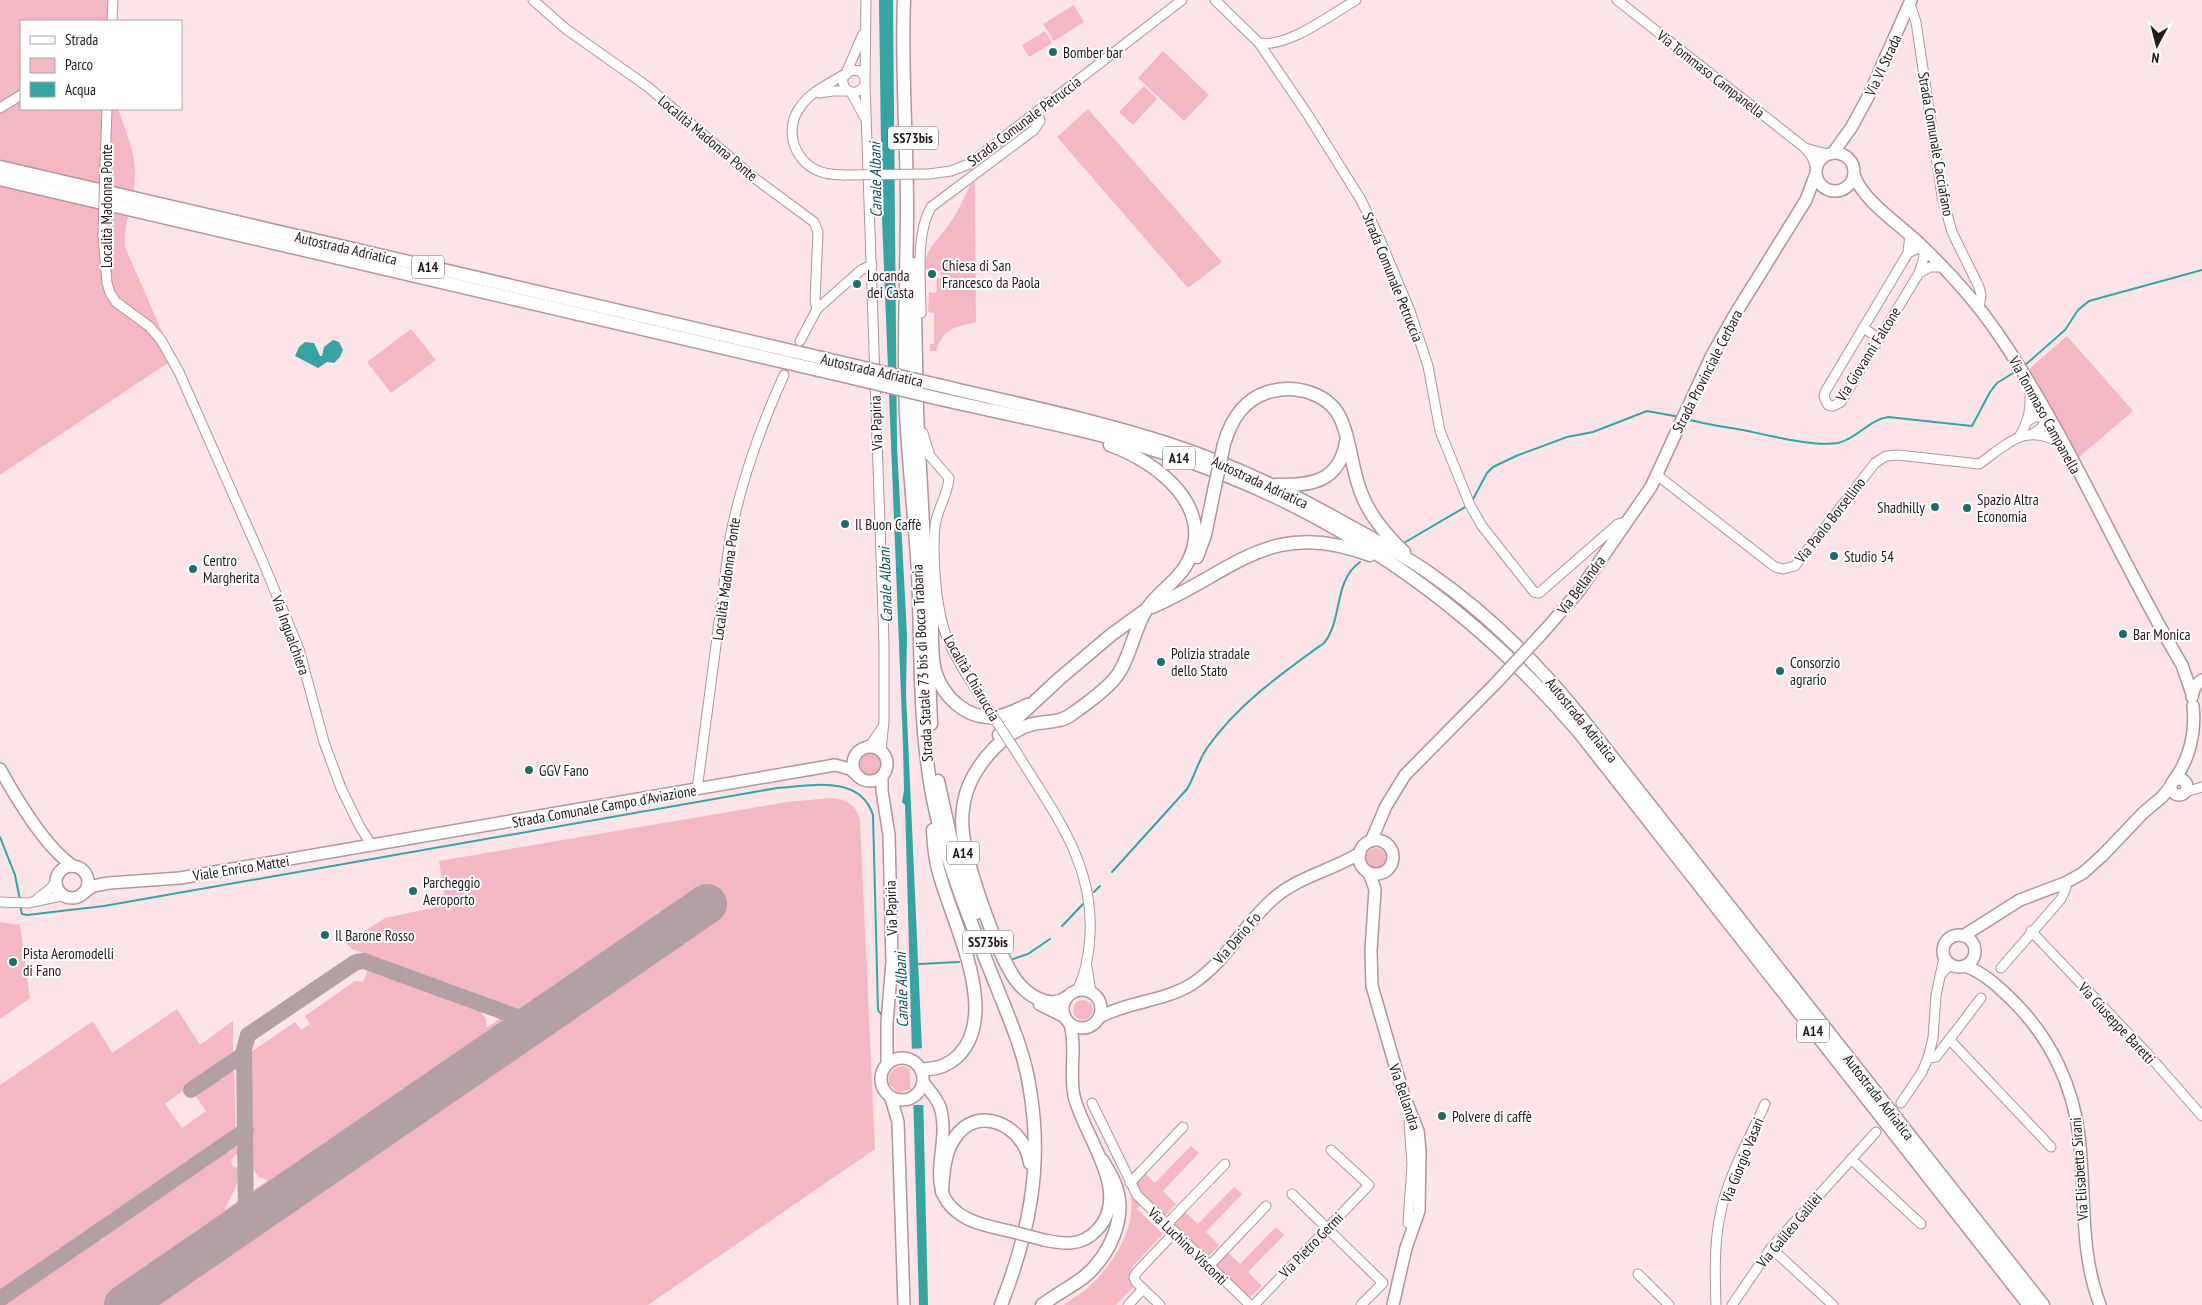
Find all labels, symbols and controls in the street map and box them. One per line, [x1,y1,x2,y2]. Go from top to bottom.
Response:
legend [20,20,182,110]
north arrow [2132,20,2182,70]
street label: Via Tommaso Campanella [1652,25,1769,122]
text: Strada [65,30,98,49]
street label: Via VI Strada [1860,31,1906,100]
place label: Bomber bar [1063,43,1124,62]
marker: Bomber bar [1047,46,1059,58]
text: N [2151,49,2160,67]
text: Parco [65,55,93,74]
street label: Strada Comunale Cacciafano [1914,70,1958,218]
street label: Strada Comunale Petruccia [963,72,1085,170]
text: Acqua [65,80,96,99]
street label: Località Madonna Ponte [654,91,762,185]
road number: SS73bis [888,126,938,150]
water label: Canale Albani [864,140,886,218]
street label: Località Madonna Ponte [97,144,116,268]
street label: Strada Comunale Petruccia [1358,209,1428,345]
street label: Autostrada Adriatica [293,227,399,269]
road number: A14 [412,256,444,278]
place label: Chiesa di San Francesco da Paola [942,256,1040,292]
place label: Locanda dei Casta [867,266,914,302]
marker: Chiesa di San Francesco da Paola [926,268,938,280]
marker: Locanda dei Casta [851,278,863,290]
street label: Via Giovanni Falcone [1831,303,1905,406]
street label: Strada Provinciale Cerbara [1668,306,1746,436]
street label: Autostrada Adriatica [819,349,925,391]
street label: Via Tommaso Campanella [2004,352,2085,477]
street label: Via Papiria [866,395,886,452]
road number: A14 [1163,446,1195,469]
street label: Autostrada Adriatica [1209,451,1311,513]
street label: Via Paolo Borsellino [1790,473,1869,567]
place label: Spazio Altra Economia [1977,490,2039,526]
place label: Shadhilly [1877,498,1925,517]
marker: Shadhilly [1929,501,1941,513]
marker: Spazio Altra Economia [1961,502,1973,514]
place label: Il Buon Caffè [855,515,921,534]
street label: Località Madonna Ponte [708,516,744,642]
marker: Il Buon Caffè [839,518,851,530]
water label: Canale Albani [874,544,896,623]
place label: Studio 54 [1844,547,1894,566]
marker: Studio 54 [1828,550,1840,562]
place label: Centro Margherita [203,551,259,587]
street label: Via Bellandra [1552,552,1609,619]
marker: Centro Margherita [187,563,199,575]
street label: Strada Statale 73 bis di Bocca Trabaria [907,564,937,762]
street label: Via Ingualchiera [267,592,314,677]
place label: Bar Monica [2133,625,2191,644]
marker: Bar Monica [2117,628,2129,640]
street label: Località Chiaruccia [940,631,1004,725]
place label: Polizia stradale dello Stato [1171,644,1250,680]
place label: Consorzio agrario [1790,653,1840,689]
marker: Polizia stradale dello Stato [1155,656,1167,668]
marker: Consorzio agrario [1774,665,1786,677]
street label: Autostrada Adriatica [1542,673,1622,767]
place label: GGV Fano [539,761,589,780]
marker: GGV Fano [523,764,535,776]
street label: Strada Comunale Campo d'Aviazione [510,780,698,832]
road number: A14 [947,841,979,864]
street label: Viale Enrico Mattei [190,851,291,885]
place label: Parcheggio Aeroporto [423,873,480,909]
street label: Via Papiria [881,880,901,937]
marker: Parcheggio Aeroporto [407,885,419,897]
street label: Via Dario Fo [1209,908,1265,969]
place label: Il Barone Rosso [335,926,415,945]
marker: Il Barone Rosso [319,929,331,941]
road number: SS73bis [963,930,1013,954]
place label: Pista Aeromodelli di Fano [23,944,114,980]
water label: Canale Albani [890,949,912,1028]
marker: Pista Aeromodelli di Fano [7,956,19,968]
street label: Via Giuseppe Baretti [2074,977,2160,1068]
road number: A14 [1797,1019,1829,1042]
street label: Autostrada Adriatica [1839,1050,1919,1144]
street label: Via Bellandra [1384,1060,1425,1133]
place label: Polvere di caffè [1452,1107,1532,1126]
marker: Polvere di caffè [1436,1110,1448,1122]
street label: Via Giorgio Vasari [1716,1115,1768,1206]
street label: Via Elisabetta Sirani [2066,1117,2092,1222]
street label: Via Galileo Galilei [1752,1189,1826,1272]
street label: Via Luchino Visconti [1143,1202,1232,1289]
street label: Via Pietro Germi [1274,1208,1347,1283]

